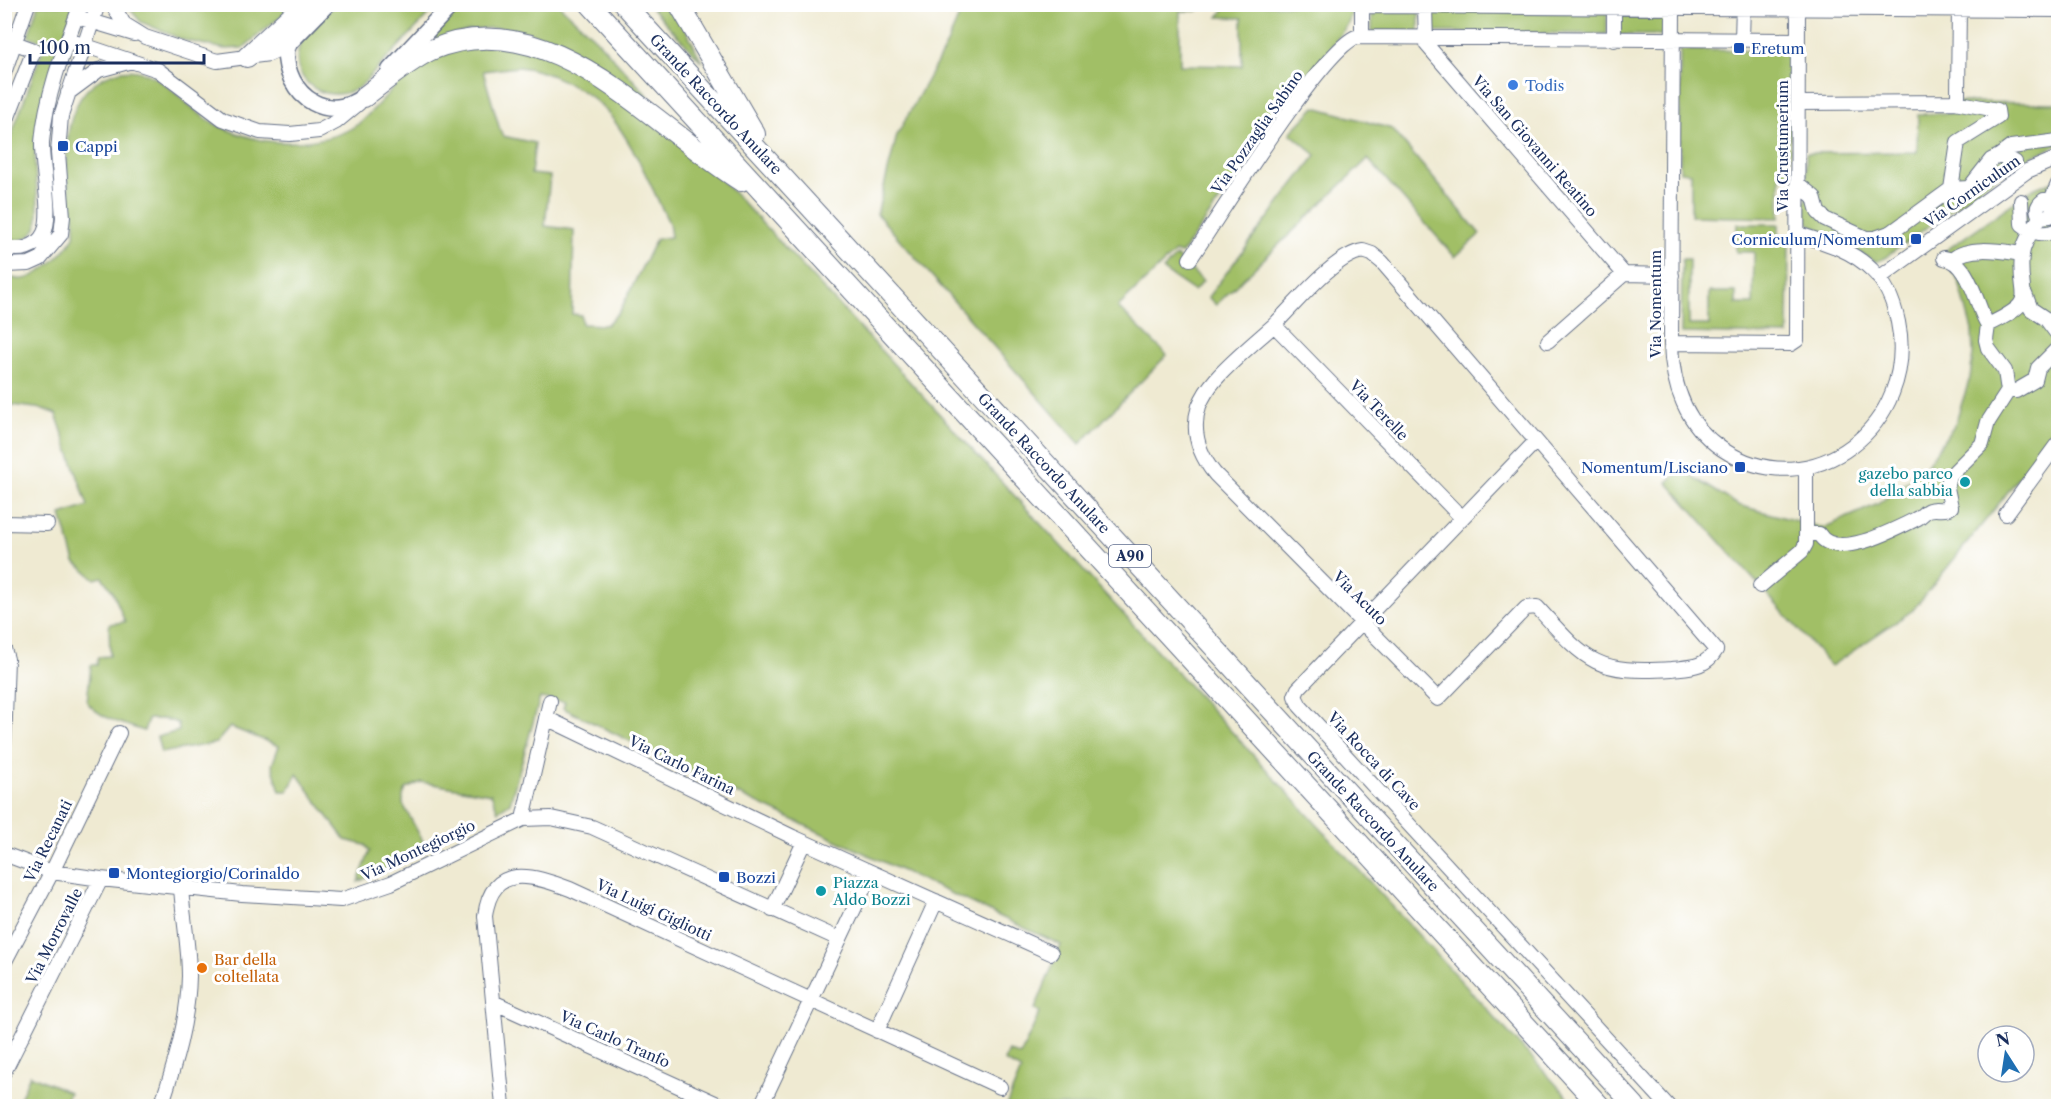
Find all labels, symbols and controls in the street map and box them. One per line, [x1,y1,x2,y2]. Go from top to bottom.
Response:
scale bar [30,27,204,65]
street label: Grande Raccordo Anulare [646,30,786,178]
text: 100 m [39,37,91,59]
place label: Eretum [1751,39,1804,58]
marker: Eretum [1732,41,1746,55]
street label: Via Pozzaglia Sabino [1207,66,1307,198]
street label: Via San Giovanni Reatino [1468,71,1602,221]
place label: Todis [1525,76,1564,95]
marker: Todis [1506,78,1520,92]
street label: Via Crustumerium [1773,80,1792,213]
place label: Cappi [75,137,118,156]
marker: Cappi [56,139,70,153]
street label: Via Corniculum [1919,151,2024,232]
place label: Corniculum/Nomentum [1731,230,1904,249]
marker: Corniculum/Nomentum [1909,232,1923,246]
street label: Via Nomentum [1646,250,1665,359]
street label: Via Terelle [1345,375,1412,444]
street label: Grande Raccordo Anulare [974,389,1114,537]
place label: Nomentum/Lisciano [1581,458,1728,477]
marker: Nomentum/Lisciano [1733,460,1747,474]
place label: gazebo parco della sabbia [1859,464,1953,500]
marker: gazebo parco della sabbia [1958,475,1972,489]
road number: A90 [1109,545,1151,567]
street label: Via Acuto [1328,566,1391,629]
street label: Via Rocca di Cave [1323,707,1424,814]
street label: Via Carlo Farina [625,731,738,799]
street label: Grande Raccordo Anulare [1303,747,1443,895]
street label: Via Recanati [19,796,76,886]
street label: Via Montegiorgio [357,815,478,885]
place label: Montegiorgio/Corinaldo [126,864,300,883]
marker: Montegiorgio/Corinaldo [107,866,121,880]
place label: Bozzi [736,868,776,887]
marker: Bozzi [717,870,731,884]
place label: Piazza Aldo Bozzi [832,873,911,909]
street label: Via Luigi Gigliotti [592,875,715,945]
marker: Piazza Aldo Bozzi [814,884,828,898]
street label: Via Morrovalle [21,885,86,988]
place label: Bar della coltellata [214,950,279,986]
marker: Bar della coltellata [195,961,209,975]
street label: Via Carlo Tranfo [556,1006,673,1072]
north arrow [1976,1024,2036,1084]
text: N [1994,1028,2012,1051]

